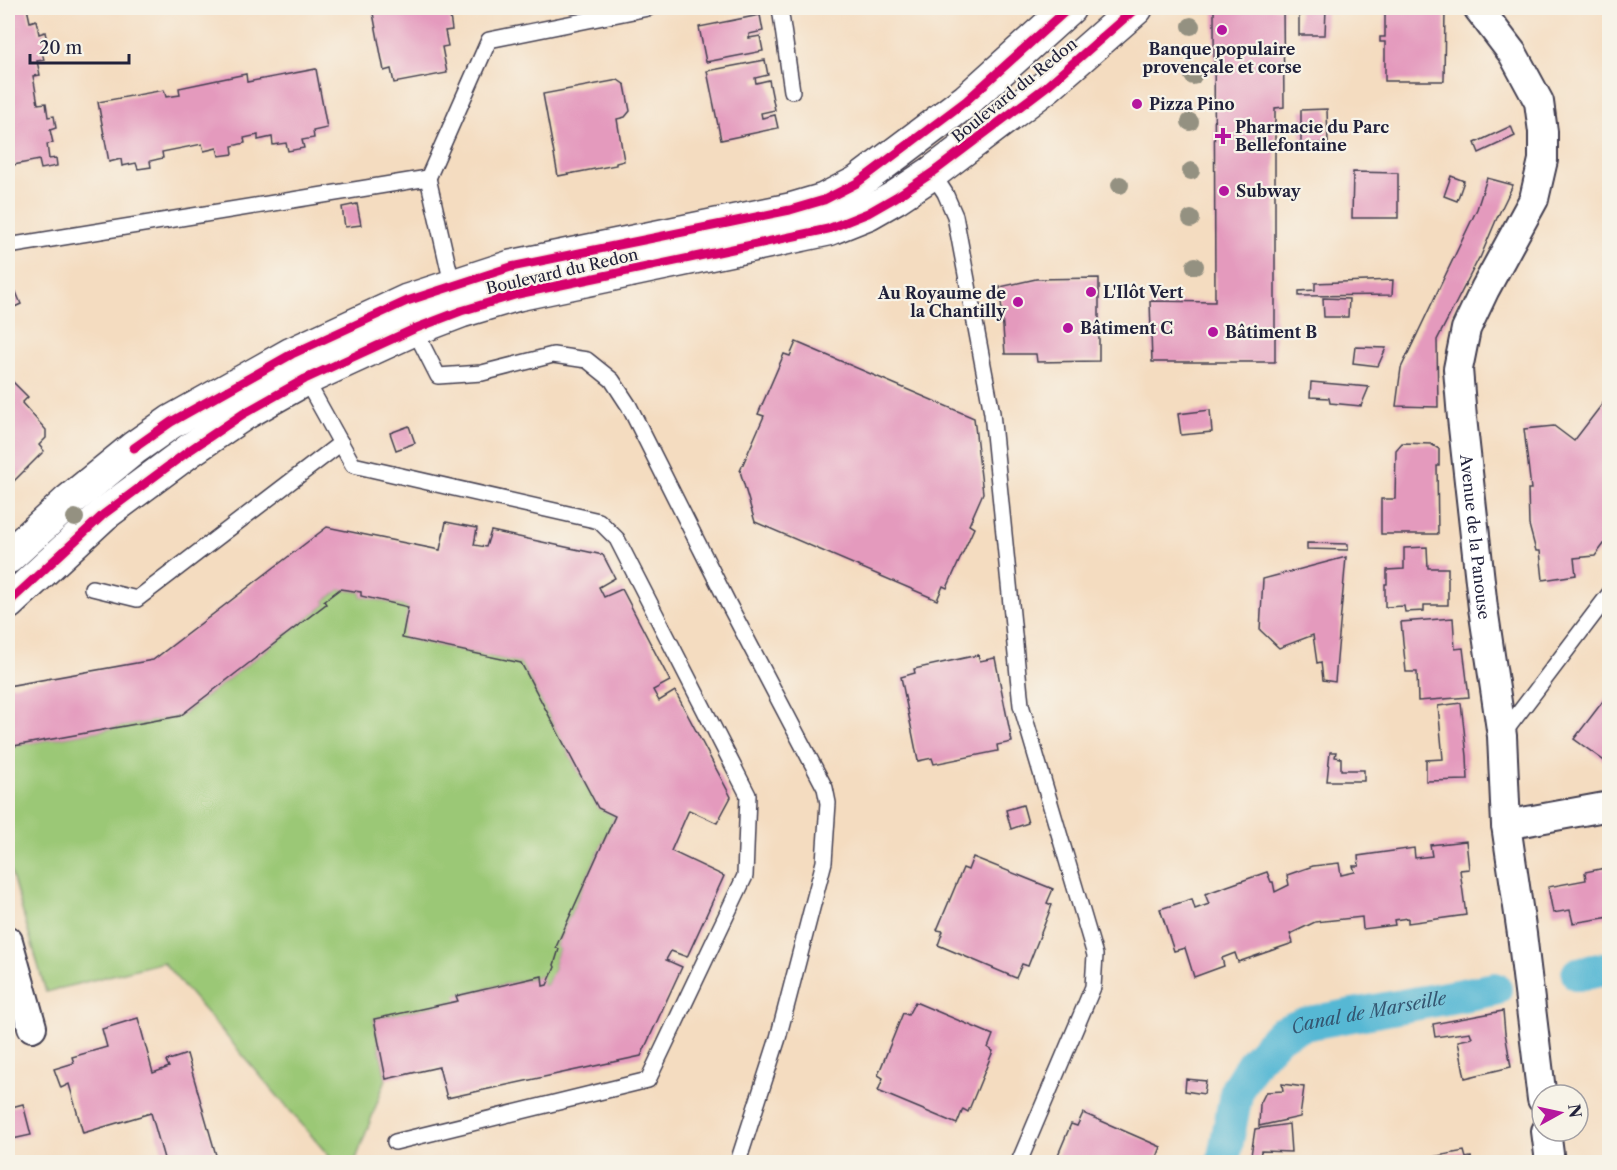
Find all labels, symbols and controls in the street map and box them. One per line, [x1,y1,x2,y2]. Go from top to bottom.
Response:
marker: Banque populaire provençale et corse [1215,23,1229,37]
scale bar [30,27,129,65]
street label: Boulevard du Redon [947,33,1081,147]
text: 20 m [39,37,83,59]
place label: Banque populaire provençale et corse [1142,39,1302,77]
place label: Pizza Pino [1149,94,1235,114]
marker: Pizza Pino [1130,97,1144,111]
place label: Pharmacie du Parc Bellefontaine [1235,117,1389,155]
marker: Pharmacie du Parc Bellefontaine [1216,129,1230,143]
place label: Subway [1236,181,1302,201]
marker: Subway [1217,184,1231,198]
street label: Boulevard du Redon [484,244,640,298]
place label: L'Ilôt Vert [1103,282,1184,302]
place label: Au Royaume de la Chantilly [877,283,1007,321]
marker: L'Ilôt Vert [1084,285,1098,299]
marker: Au Royaume de la Chantilly [1011,295,1025,309]
place label: Bâtiment C [1080,318,1173,338]
marker: Bâtiment C [1061,321,1075,335]
place label: Bâtiment B [1225,322,1317,342]
marker: Bâtiment B [1206,325,1220,339]
street label: Avenue de la Panouse [1456,452,1495,621]
water label: Canal de Marseille [1287,987,1449,1039]
north arrow [1530,1083,1590,1143]
text: N [1564,1103,1586,1119]

